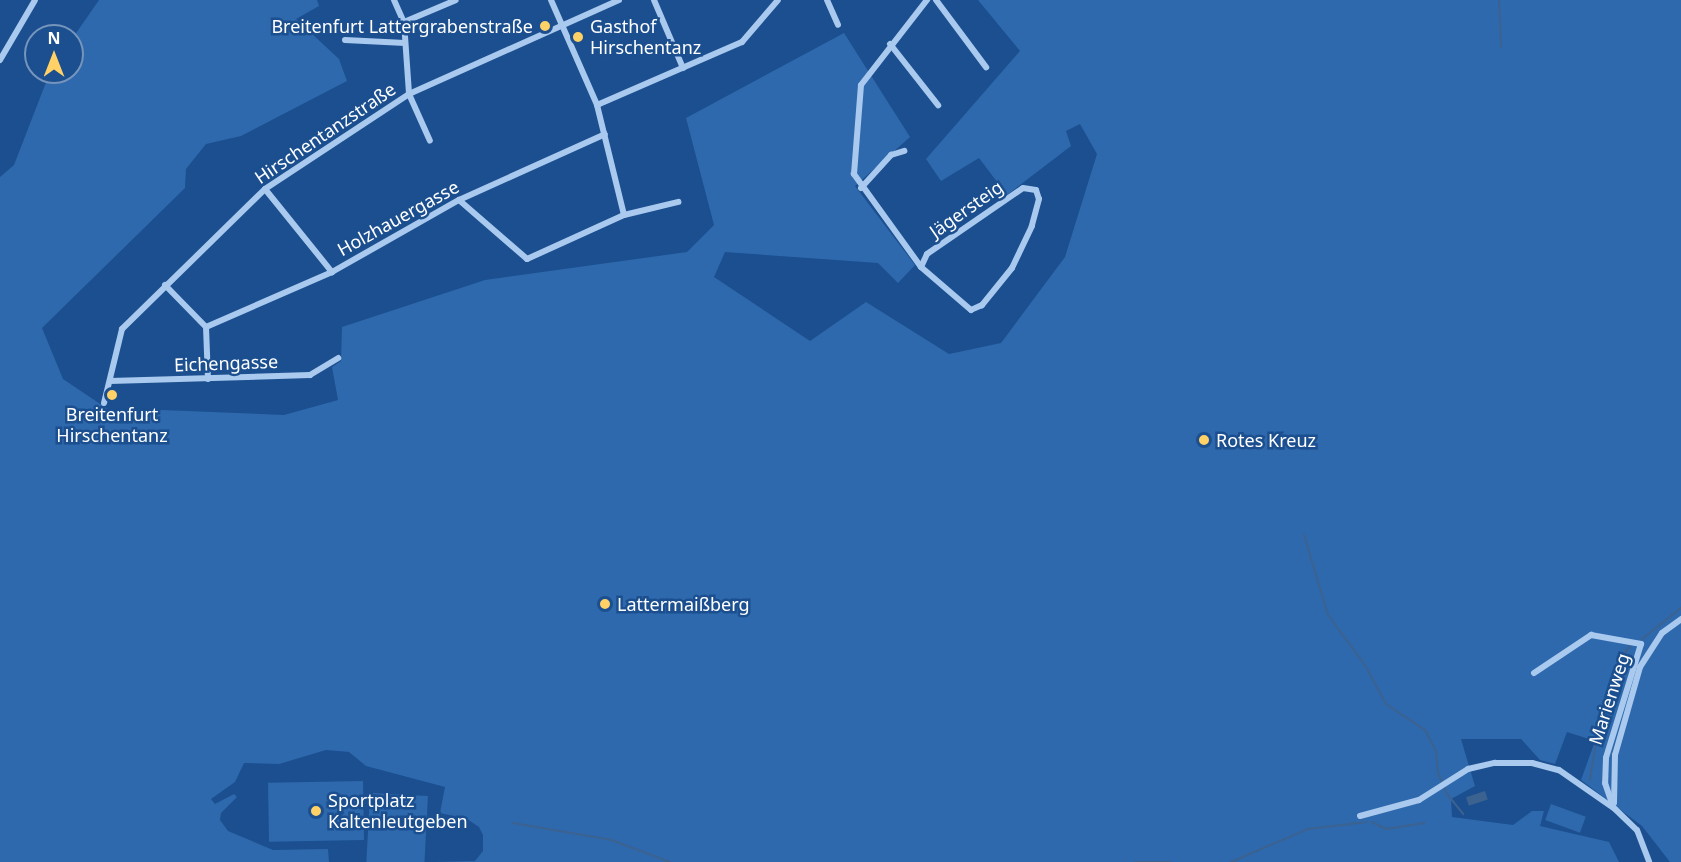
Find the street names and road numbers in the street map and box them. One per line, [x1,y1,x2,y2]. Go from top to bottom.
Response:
street label: Hirschentanzstraße [251,78,399,188]
street label: Holzhauergasse [333,176,463,260]
street label: Jägersteig [925,176,1007,242]
street label: Eichengasse [174,350,278,376]
street label: Marienweg [1584,650,1634,748]

